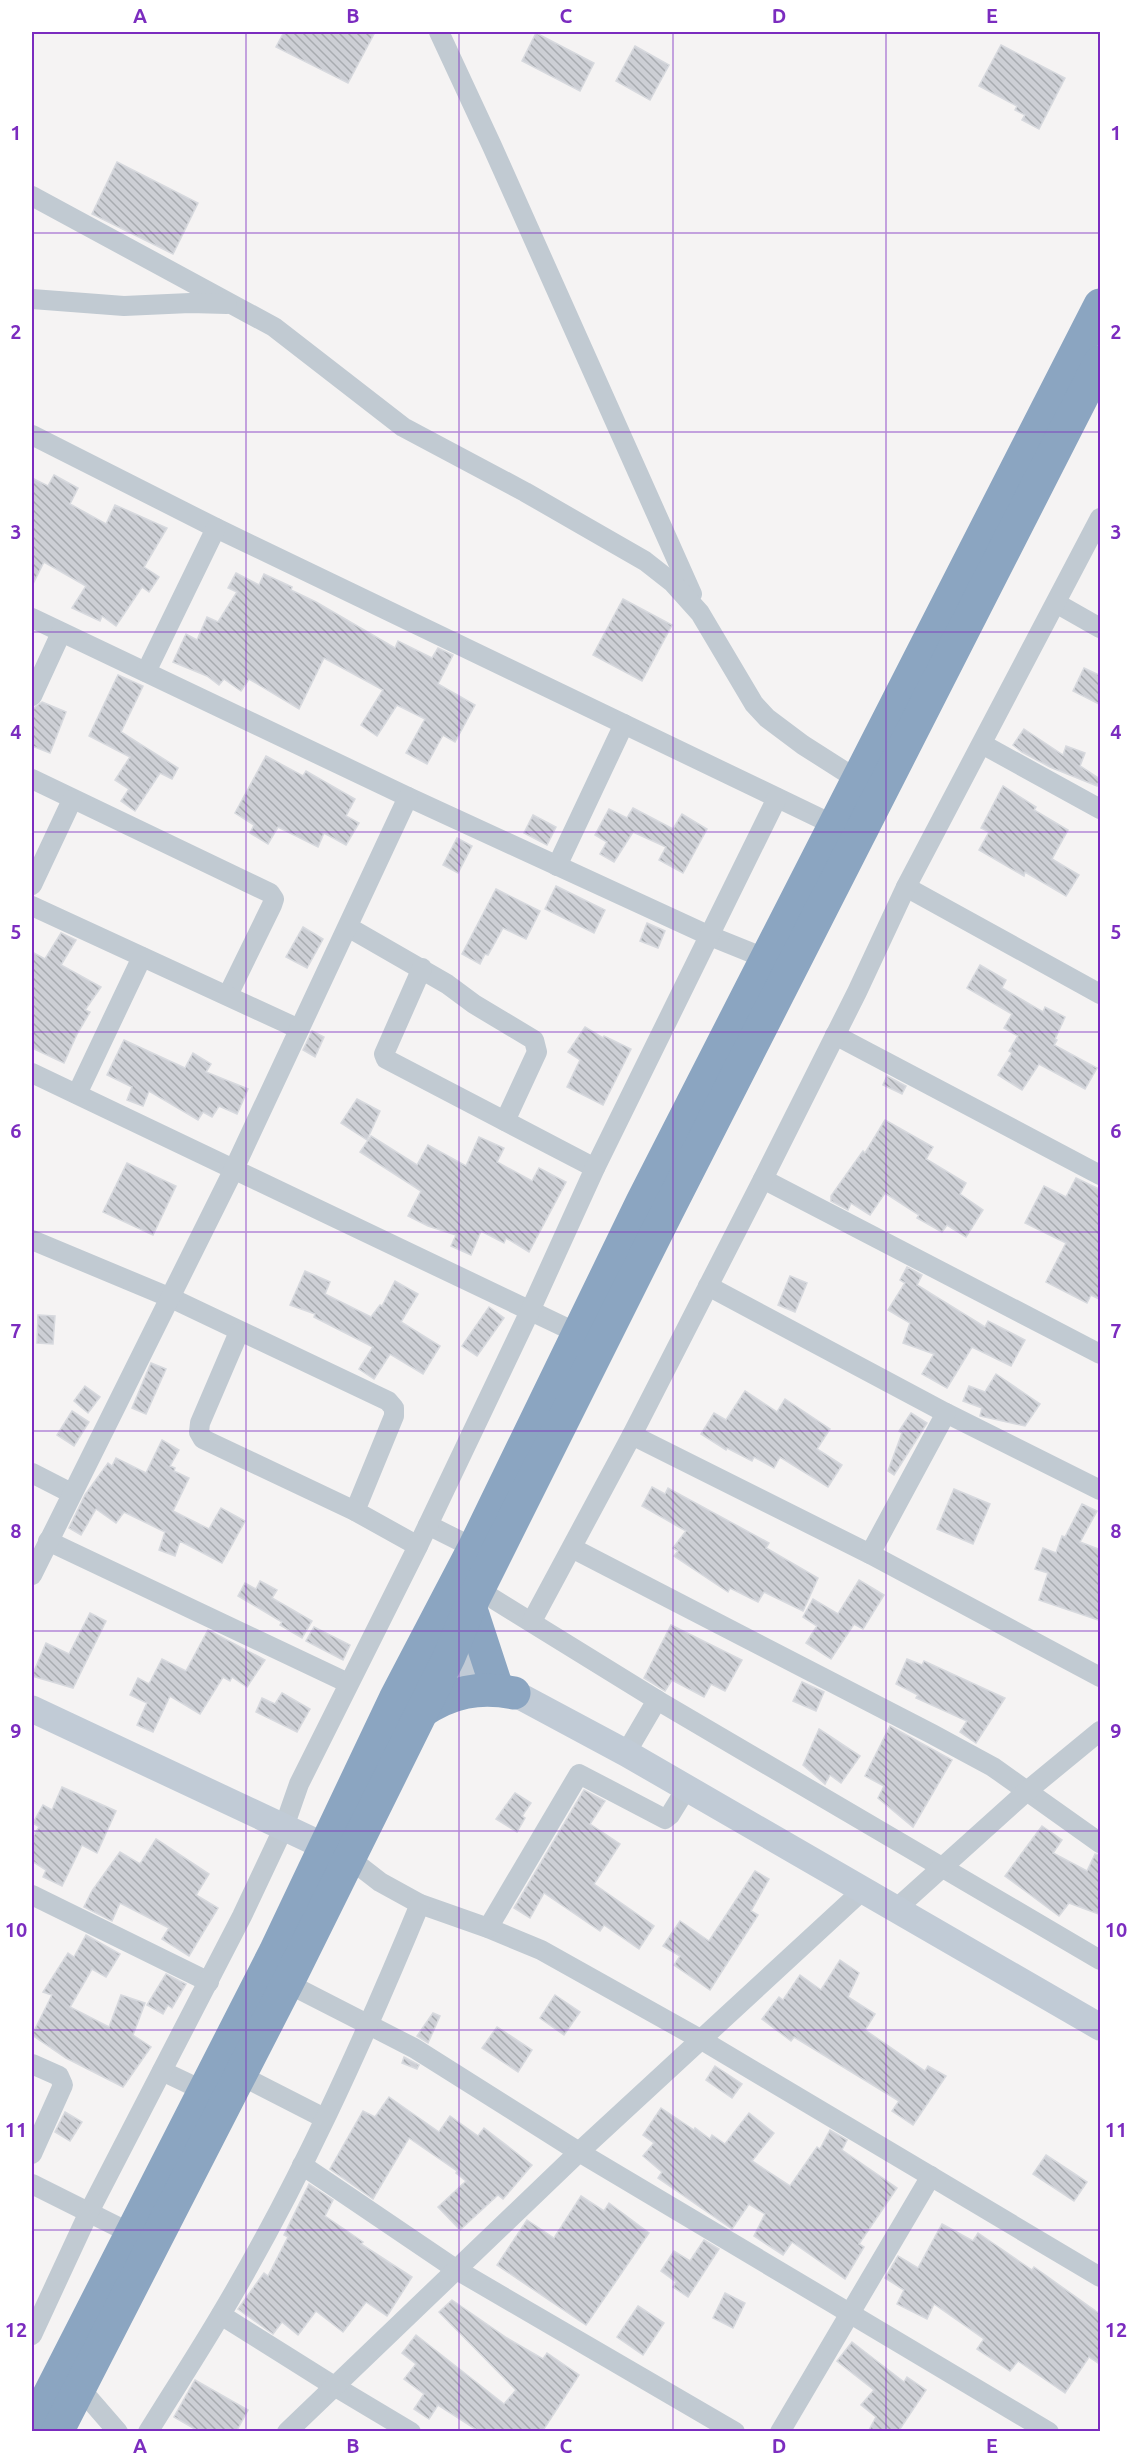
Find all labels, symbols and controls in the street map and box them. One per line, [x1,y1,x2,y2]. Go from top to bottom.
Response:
text: A [133,4,147,27]
text: B [346,4,360,27]
text: C [560,4,573,27]
text: D [772,4,786,27]
text: E [986,4,998,27]
text: 1 [10,121,22,144]
text: 1 [1110,121,1122,144]
text: 2 [10,320,22,343]
text: 2 [1110,320,1122,343]
text: 3 [10,520,22,543]
text: 3 [1110,520,1122,543]
text: 4 [10,720,22,743]
text: 4 [1110,720,1122,743]
text: 5 [10,920,22,943]
text: 5 [1110,920,1122,943]
text: 6 [10,1119,22,1142]
text: 6 [1110,1119,1122,1142]
text: 7 [10,1319,22,1342]
text: 7 [1110,1319,1122,1342]
text: 8 [10,1519,22,1542]
text: 8 [1110,1519,1122,1542]
text: 9 [10,1719,22,1742]
text: 9 [1110,1719,1122,1742]
text: 10 [5,1918,27,1941]
text: 10 [1105,1918,1127,1941]
text: 11 [5,2118,27,2141]
text: 11 [1105,2118,1127,2141]
text: 12 [5,2318,27,2341]
text: 12 [1105,2318,1127,2341]
text: A [133,2434,147,2457]
text: B [346,2434,360,2457]
text: C [560,2434,573,2457]
text: D [772,2434,786,2457]
text: E [986,2434,998,2457]

